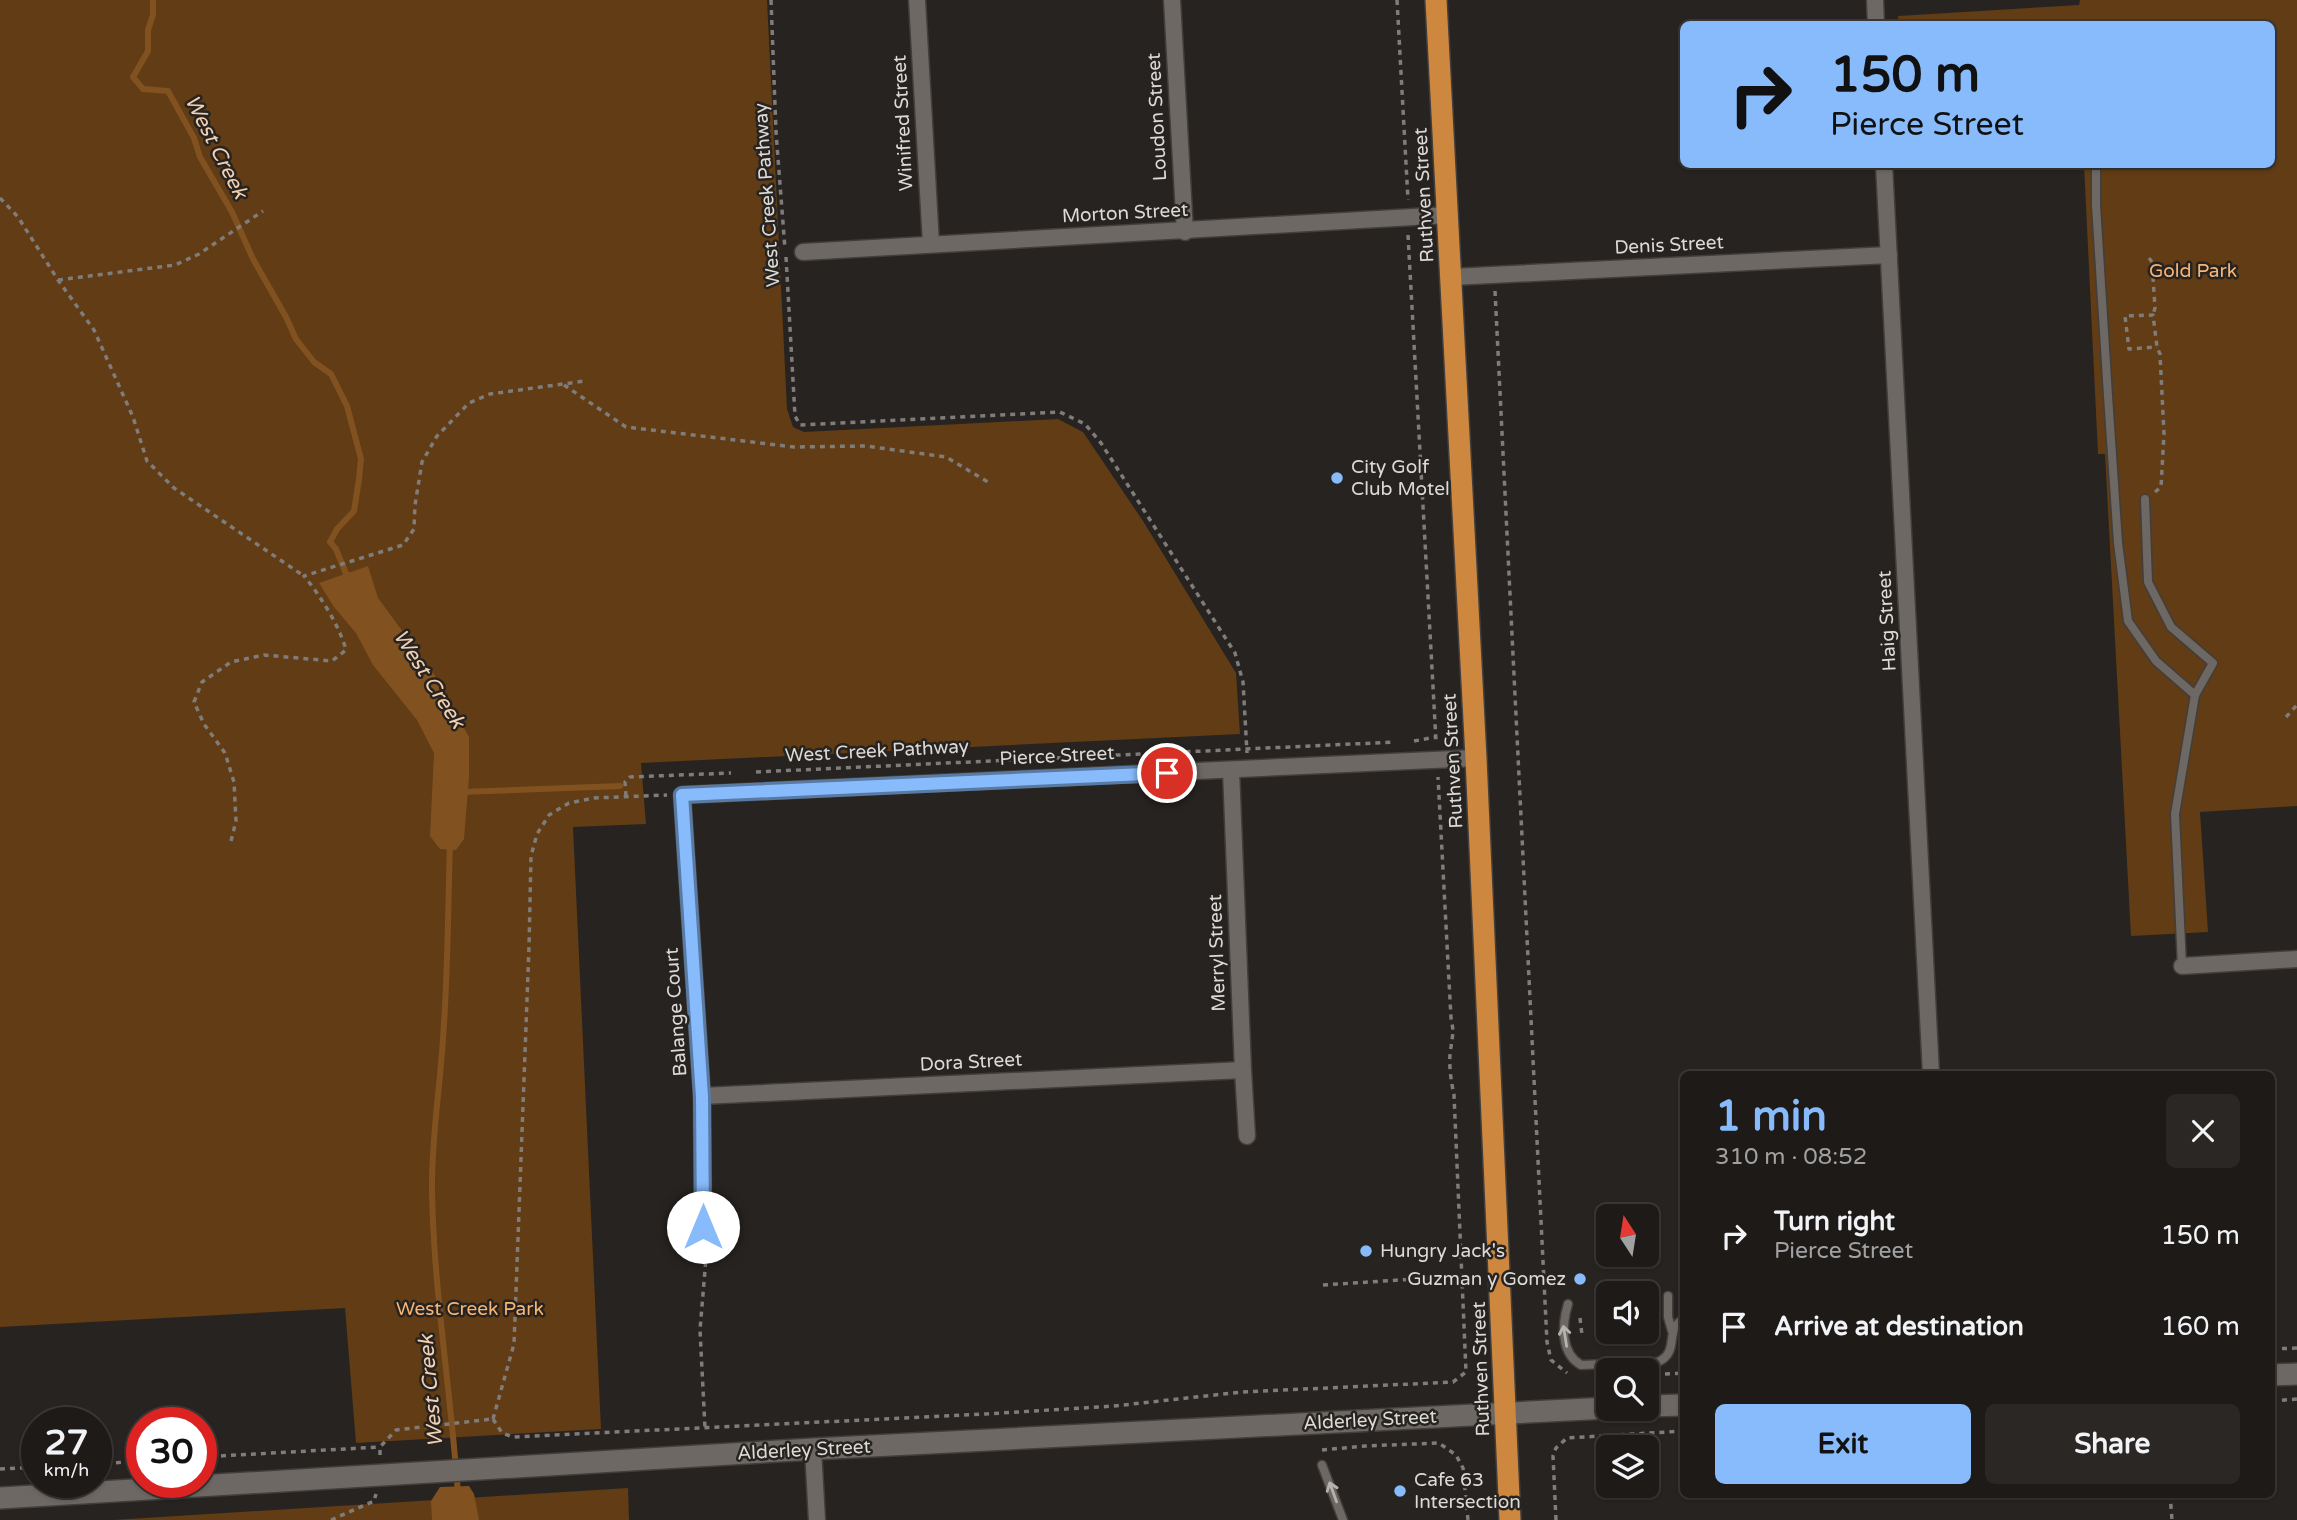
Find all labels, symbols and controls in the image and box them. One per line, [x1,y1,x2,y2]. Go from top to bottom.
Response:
text: 150 m [1830,46,1980,105]
icon: right [1715,49,1806,140]
street label: Loudon Street [1143,52,1171,182]
street label: Winifred Street [888,54,918,192]
water label: West Creek [179,91,254,204]
street label: West Creek Pathway [750,102,784,288]
text: Pierce Street [1830,106,2024,144]
street label: Ruthven Street [1409,127,1439,263]
street label: Morton Street [1061,199,1189,227]
street label: Denis Street [1614,231,1724,259]
park label: Gold Park [2149,260,2237,282]
place label: City Golf Club Motel [1351,456,1450,500]
marker: City Golf Club Motel [1329,470,1345,486]
street label: Haig Street [1873,570,1901,672]
water label: West Creek [388,625,471,735]
street label: Ruthven Street [1438,693,1468,829]
street label: West Creek Pathway [784,735,970,767]
street label: Pierce Street [999,742,1115,770]
pin [1137,743,1197,803]
icon: arrive [1148,754,1186,792]
street label: Merryl Street [1204,894,1230,1012]
street label: Balange Court [661,947,691,1077]
street label: Dora Street [919,1048,1023,1076]
text: 1 min [1715,1091,1827,1142]
button: close [2166,1094,2240,1168]
text: 310 m · 08:52 [1715,1143,1867,1171]
position arrow [666,1190,740,1264]
north arrow [1596,1204,1659,1267]
map controls [1596,1204,1659,1498]
text: Turn right [1774,1206,1895,1237]
icon: right [1715,1217,1753,1255]
text: 150 m [2160,1220,2240,1251]
text: Pierce Street [1774,1237,1913,1265]
place label: Hungry Jack's [1380,1240,1505,1262]
marker: Hungry Jack's [1358,1243,1374,1259]
place label: Guzman y Gomez [1407,1268,1566,1290]
marker: Guzman y Gomez [1572,1271,1588,1287]
button: sound [1596,1281,1659,1344]
park label: West Creek Park [396,1298,544,1320]
street label: Ruthven Street [1468,1301,1494,1437]
icon: arrive [1715,1308,1753,1346]
text: Arrive at destination [1774,1311,2024,1342]
text: 160 m [2160,1311,2240,1342]
one-way arrow [1558,1325,1571,1348]
water label: West Creek [413,1332,448,1448]
button: search [1596,1358,1659,1421]
button: Exit [1715,1404,1971,1484]
button: Share [1985,1404,2240,1484]
street label: Alderley Street [1303,1406,1437,1434]
speed limit sign: 30 [126,1407,217,1498]
text: 27 [45,1422,88,1464]
button: layers [1596,1435,1659,1498]
street label: Alderley Street [737,1436,871,1464]
text: km/h [44,1459,89,1481]
place label: Cafe 63 Intersection [1414,1469,1521,1513]
one-way arrow [1326,1482,1339,1504]
marker: Cafe 63 Intersection [1392,1483,1408,1499]

